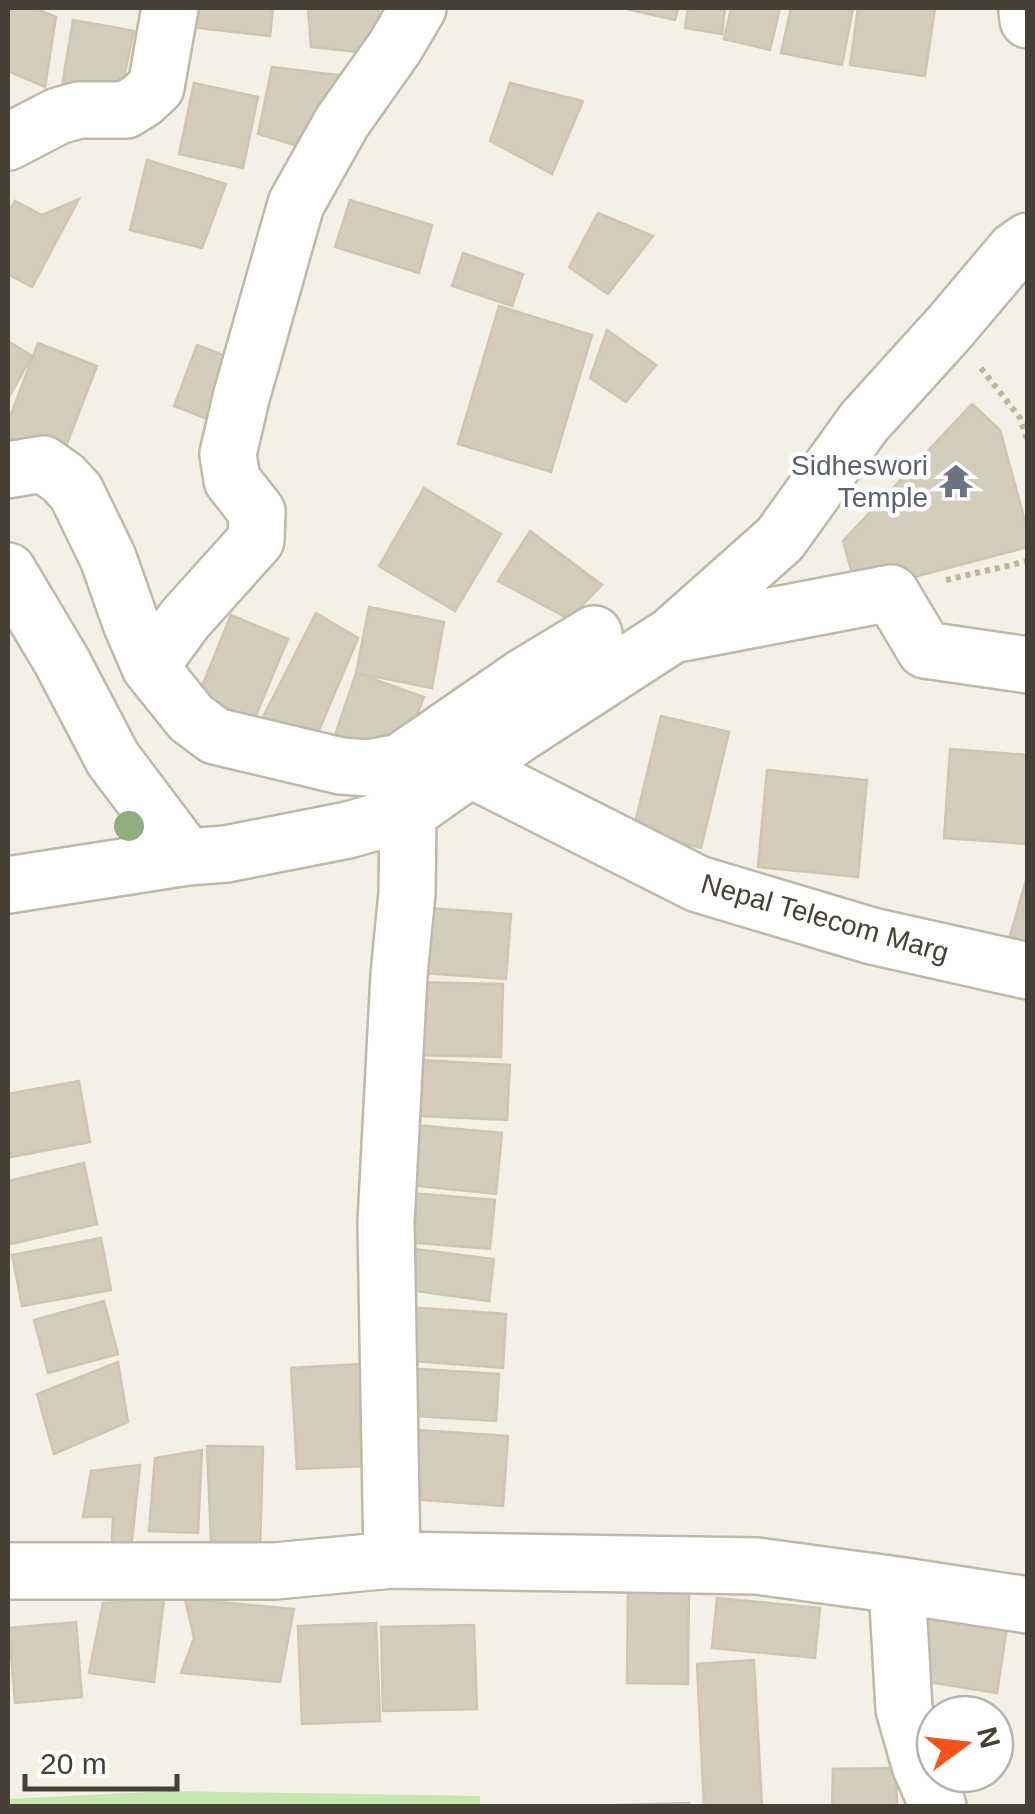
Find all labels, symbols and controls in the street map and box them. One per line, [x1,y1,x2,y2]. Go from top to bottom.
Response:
place label: Sidheswori Temple [791,450,928,513]
temple icon: Sidheswori Temple [937,462,975,500]
street label: Nepal Telecom Marg [698,868,952,968]
north arrow [915,1694,1015,1794]
text: N [971,1724,1006,1751]
scale bar [25,1729,178,1791]
text: 20 m [40,1747,107,1780]

